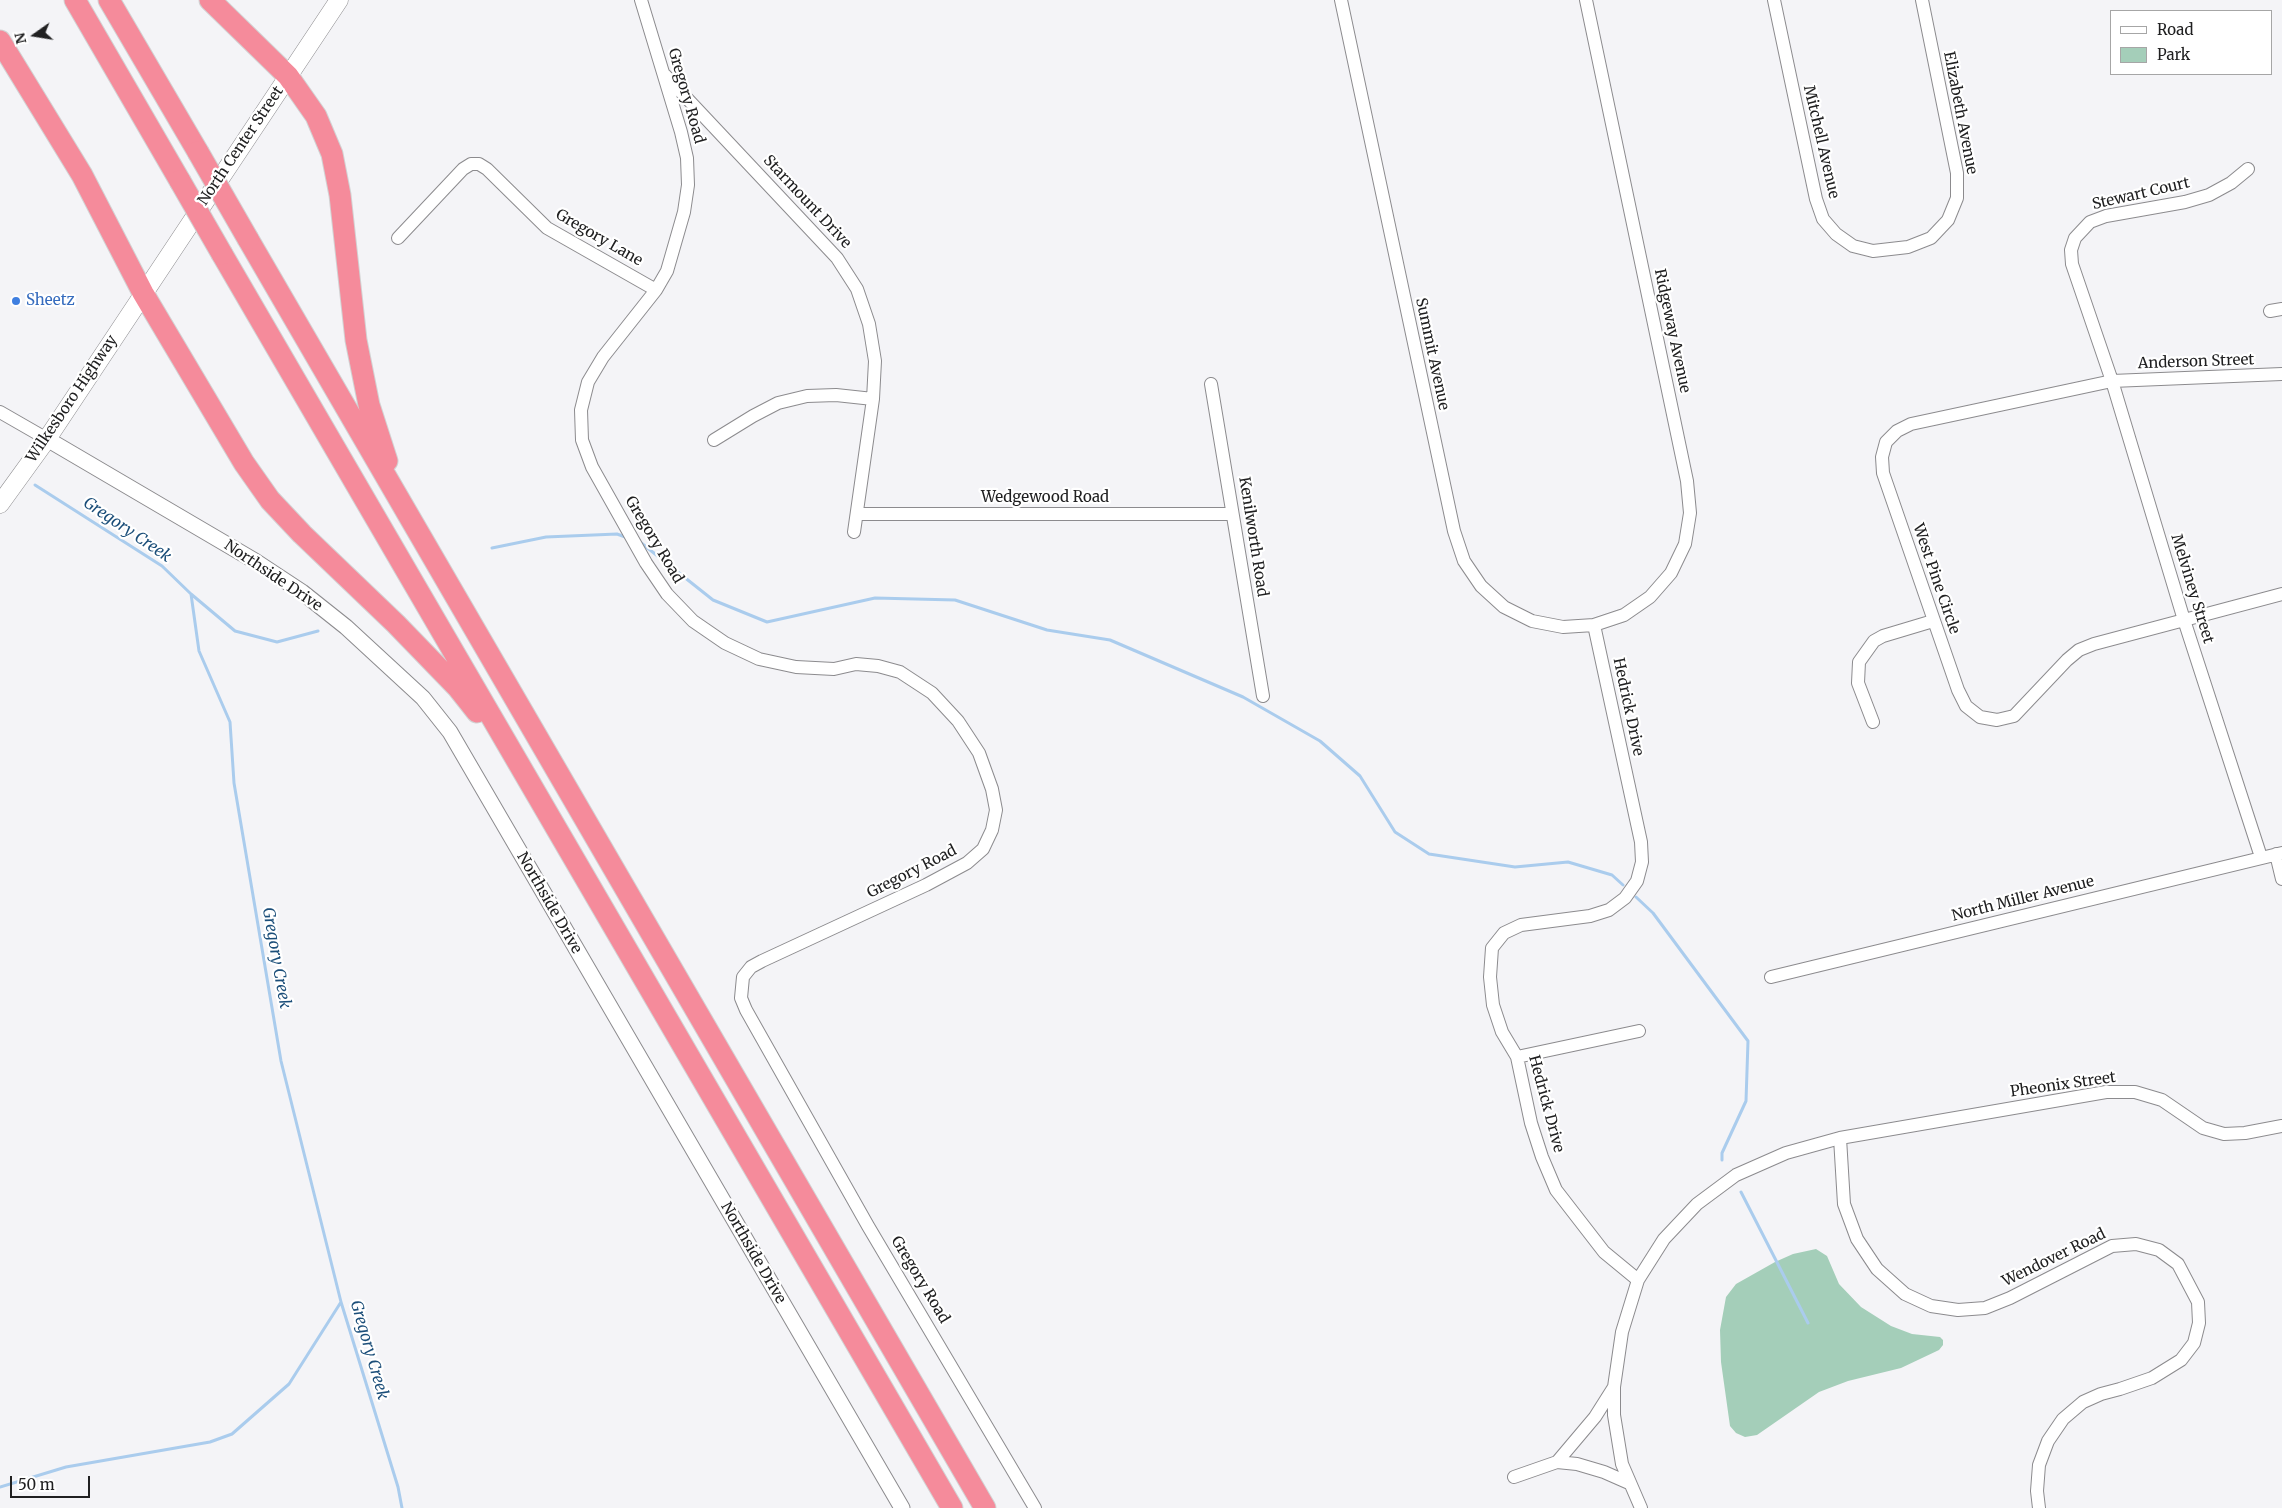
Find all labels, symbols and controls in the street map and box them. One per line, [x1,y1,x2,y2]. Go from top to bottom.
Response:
north arrow [10,10,60,60]
legend [2110,10,2272,75]
text: Road [2157,20,2193,39]
text: N [10,31,30,46]
text: Park [2157,45,2190,64]
street label: Gregory Road [664,46,708,146]
street label: Elizabeth Avenue [1939,50,1981,176]
street label: North Center Street [194,83,288,209]
street label: Mitchell Avenue [1799,84,1843,200]
street label: Starmount Drive [759,152,855,252]
street label: Stewart Court [2091,174,2191,214]
street label: Gregory Lane [552,206,646,270]
street label: Ridgeway Avenue [1650,267,1694,395]
place label: Sheetz [26,292,75,310]
marker: Sheetz [10,295,22,307]
street label: Summit Avenue [1411,296,1453,412]
street label: Wilkesboro Highway [23,332,121,466]
street label: Anderson Street [2137,351,2255,373]
street label: Kenilworth Road [1235,476,1271,598]
street label: Wedgewood Road [981,489,1109,507]
water label: Gregory Creek [79,493,175,567]
street label: Gregory Road [621,493,687,587]
street label: West Pine Circle [1909,521,1963,637]
street label: Melviney Street [2167,532,2217,646]
street label: Northside Drive [221,537,325,615]
street label: Hedrick Drive [1609,656,1647,758]
street label: Gregory Road [864,842,960,902]
street label: Northside Drive [513,849,585,957]
street label: North Miller Avenue [1950,873,2096,925]
water label: Gregory Creek [258,906,294,1010]
street label: Hedrick Drive [1524,1053,1568,1155]
street label: Pheonix Street [2009,1069,2117,1101]
street label: Northside Drive [717,1199,789,1307]
street label: Wendover Road [1999,1225,2109,1291]
street label: Gregory Road [887,1233,953,1327]
water label: Gregory Creek [346,1298,392,1402]
scale bar [12,1466,92,1498]
text: 50 m [18,1475,55,1494]

